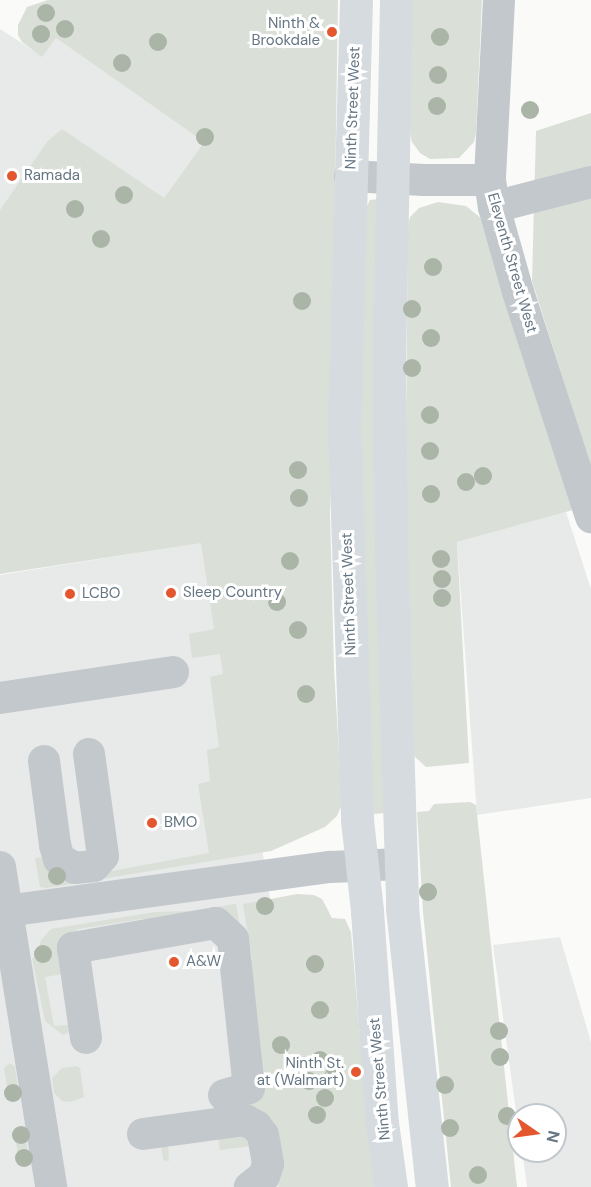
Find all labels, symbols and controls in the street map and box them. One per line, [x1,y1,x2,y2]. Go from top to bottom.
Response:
place label: Ninth & Brookdale [251,14,320,49]
marker: Ninth & Brookdale [325,25,339,39]
street label: Ninth Street West [342,46,364,170]
place label: Ramada [24,167,80,185]
marker: Ramada [5,169,19,183]
street label: Eleventh Street West [483,191,541,335]
street label: Ninth Street West [338,532,360,656]
place label: Sleep Country [183,584,282,602]
place label: LCBO [82,585,120,603]
marker: Sleep Country [164,586,178,600]
marker: LCBO [63,587,77,601]
place label: BMO [164,814,197,832]
marker: BMO [145,816,159,830]
place label: A&W [186,953,221,971]
marker: A&W [167,955,181,969]
street label: Ninth Street West [366,1017,394,1141]
place label: Ninth St. at (Walmart) [257,1054,344,1089]
marker: Ninth St. at (Walmart) [349,1065,363,1079]
north arrow [507,1103,567,1163]
text: N [542,1129,565,1145]

